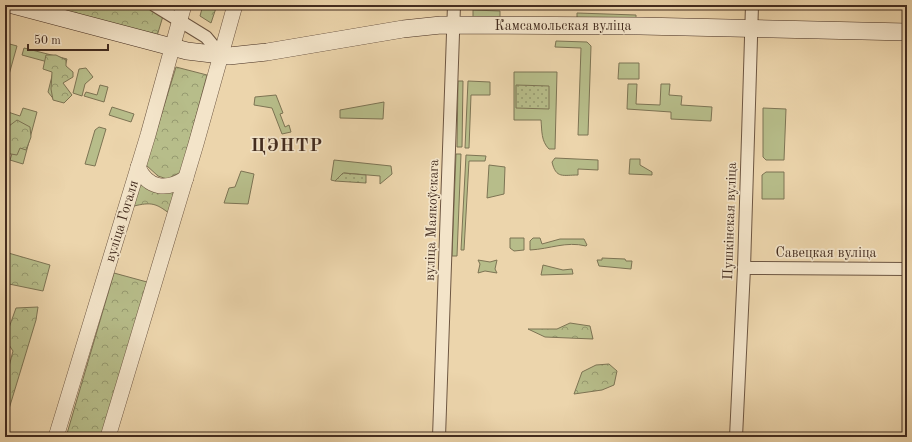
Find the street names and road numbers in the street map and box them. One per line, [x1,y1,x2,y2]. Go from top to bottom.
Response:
street label: Камсамольская вуліца [495,19,631,33]
street label: вуліца Маякоўскага [423,159,441,281]
street label: Пушкінская вуліца [721,162,739,280]
street label: вуліца Гогаля [103,178,141,264]
street label: Савецкая вуліца [775,246,877,260]

